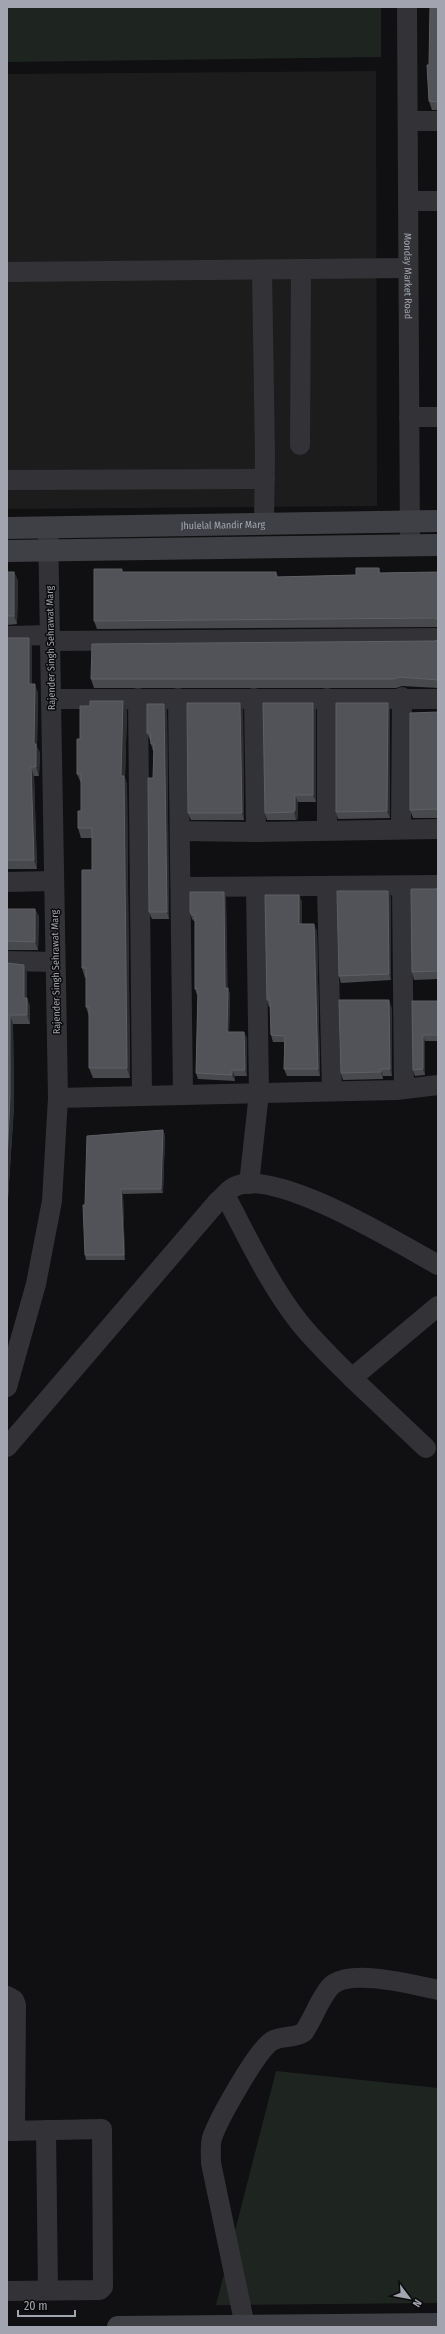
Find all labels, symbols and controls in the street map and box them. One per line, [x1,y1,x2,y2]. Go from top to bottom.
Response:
street label: Monday Market Road [401,233,414,319]
street label: Jhulelal Mandir Marg [181,519,266,532]
street label: Rajender Singh Sehrawat Marg [44,585,58,710]
street label: Rajender Singh Sehrawat Marg [49,909,63,1034]
north arrow [389,2278,429,2318]
scale bar [18,2292,75,2318]
text: N [410,2297,424,2309]
text: 20 m [24,2299,48,2313]

